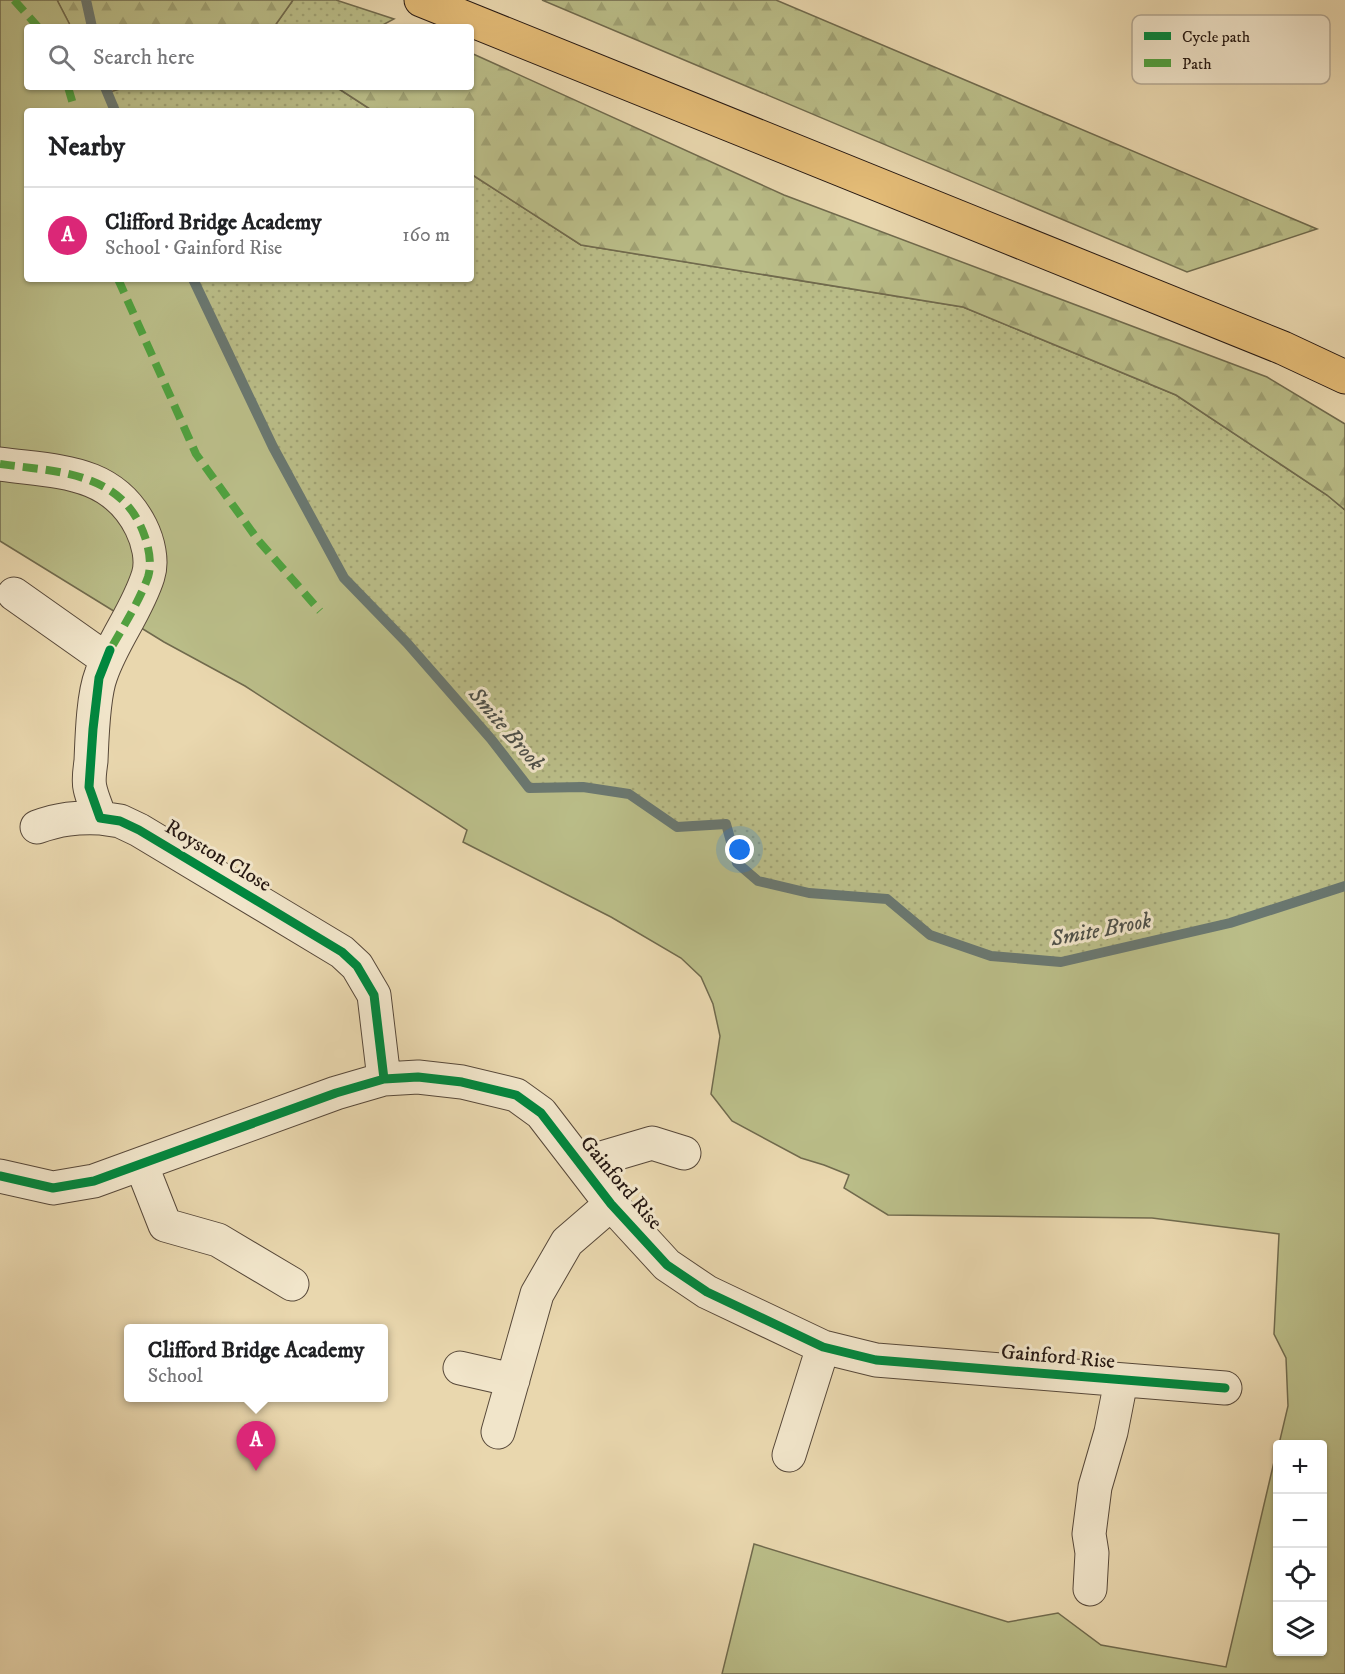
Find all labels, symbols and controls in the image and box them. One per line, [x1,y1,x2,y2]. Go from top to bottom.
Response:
legend [1132,15,1330,84]
search box [24,24,474,90]
text: Cycle path [1182,27,1251,47]
icon: search [45,41,78,74]
text: Search here [93,44,195,71]
text: Path [1182,54,1212,74]
text: Nearby [48,131,125,164]
text: Clifford Bridge Academy [105,209,322,236]
text: A [61,223,74,248]
text: 160 m [402,223,450,248]
text: School · Gainford Rise [105,236,282,261]
water label: Smite Brook [462,681,550,777]
street label: Royston Close [160,814,276,898]
your location [725,835,754,864]
water label: Smite Brook [1047,907,1154,953]
street label: Gainford Rise [574,1131,668,1235]
popup [124,1324,388,1402]
text: Clifford Bridge Academy [148,1337,364,1364]
street label: Gainford Rise [1000,1339,1116,1375]
text: School [148,1364,203,1389]
pin: A [236,1422,276,1471]
map controls [1273,1440,1327,1656]
button: + [1273,1440,1327,1494]
button: − [1273,1494,1327,1548]
button: locate [1273,1548,1327,1602]
button: layers [1273,1602,1327,1656]

